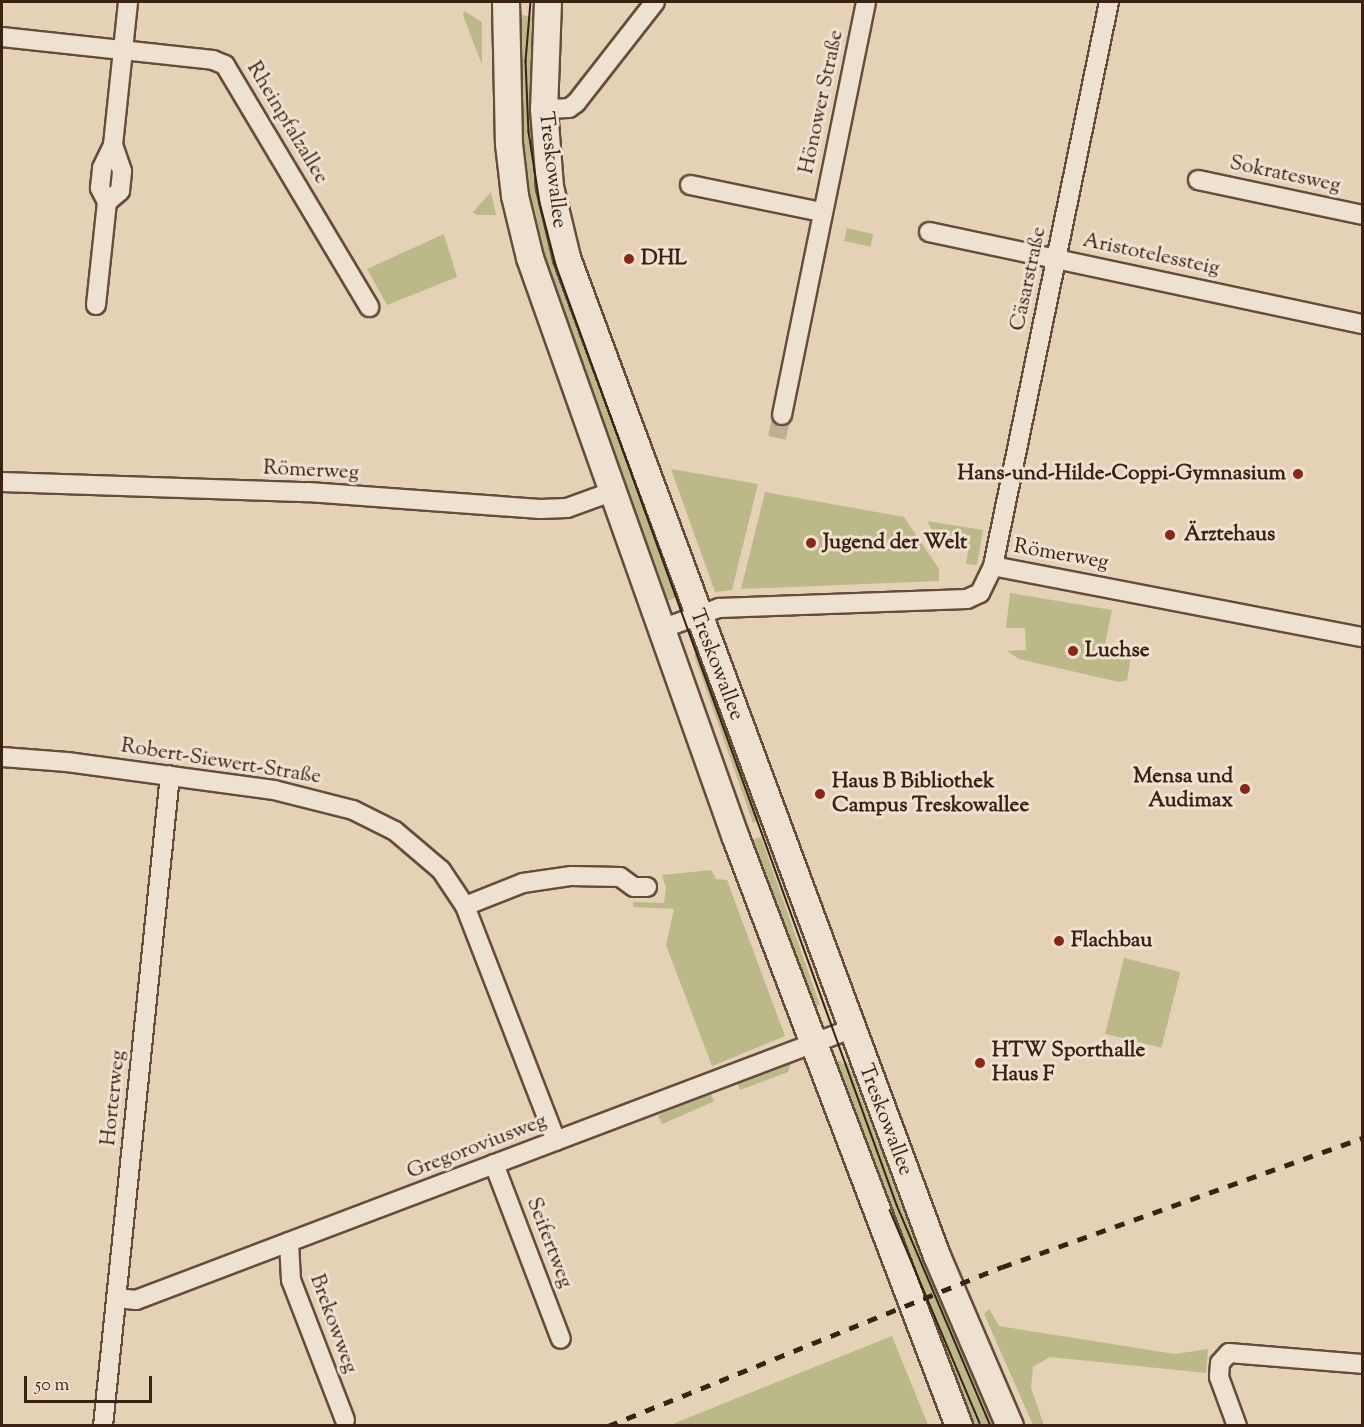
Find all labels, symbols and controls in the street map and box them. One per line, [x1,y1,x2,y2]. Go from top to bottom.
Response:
street label: Hönower Straße [794,28,850,176]
street label: Rheinpfalzallee [241,57,333,189]
street label: Treskowallee [532,110,572,230]
street label: Sokratesweg [1227,151,1343,199]
street label: Cäsarstraße [1006,225,1052,333]
street label: Aristotelessteig [1080,228,1222,282]
place label: DHL [641,246,687,272]
marker: DHL [622,252,636,266]
street label: Römerweg [262,456,360,486]
place label: Hans-und-Hilde-Coppi-Gymnasium [958,461,1286,487]
marker: Hans-und-Hilde-Coppi-Gymnasium [1291,467,1305,481]
place label: Ärztehaus [1184,522,1275,548]
marker: Ärztehaus [1161,526,1179,544]
place label: Jugend der Welt [823,530,967,556]
street label: Römerweg [1012,534,1110,576]
marker: Jugend der Welt [804,536,818,550]
street label: Treskowallee [683,606,749,724]
place label: Luchse [1085,638,1150,664]
marker: Luchse [1066,644,1080,658]
street label: Robert-Siewert-Straße [119,734,323,790]
place label: Mensa und Audimax [1133,764,1233,814]
place label: Haus B Bibliothek Campus Treskowallee [832,769,1029,819]
marker: Mensa und Audimax [1238,782,1252,796]
marker: Haus B Bibliothek Campus Treskowallee [813,787,827,801]
place label: Flachbau [1071,928,1152,954]
marker: Flachbau [1052,934,1066,948]
place label: HTW Sporthalle Haus F [992,1038,1145,1088]
street label: Horterweg [96,1049,132,1147]
marker: HTW Sporthalle Haus F [973,1056,987,1070]
street label: Treskowallee [852,1061,918,1179]
street label: Gregoroviusweg [404,1109,550,1185]
street label: Seifertweg [520,1194,578,1292]
street label: Brekowweg [303,1271,363,1377]
scale bar [27,1364,154,1402]
text: 50 m [35,1373,69,1399]

